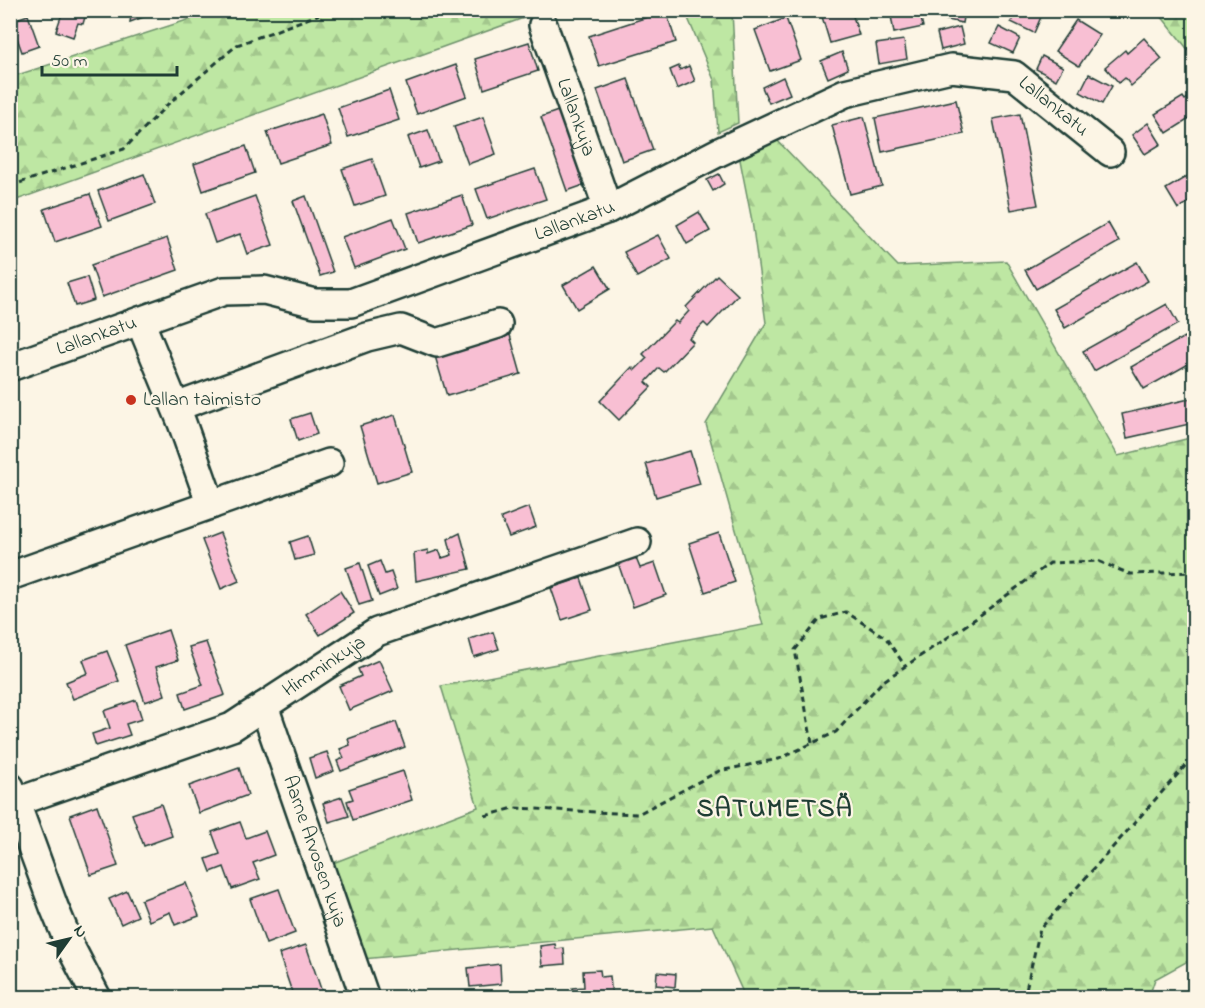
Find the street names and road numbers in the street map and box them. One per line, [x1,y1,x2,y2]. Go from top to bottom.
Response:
street label: Lallankatu [1012,69,1095,144]
street label: Lallankuja [549,75,603,160]
street label: Lallankatu [531,193,620,249]
street label: Lallankatu [53,309,141,364]
street label: Himminkuja [277,628,372,705]
street label: Aarne Arvosen kuja [275,772,354,931]

